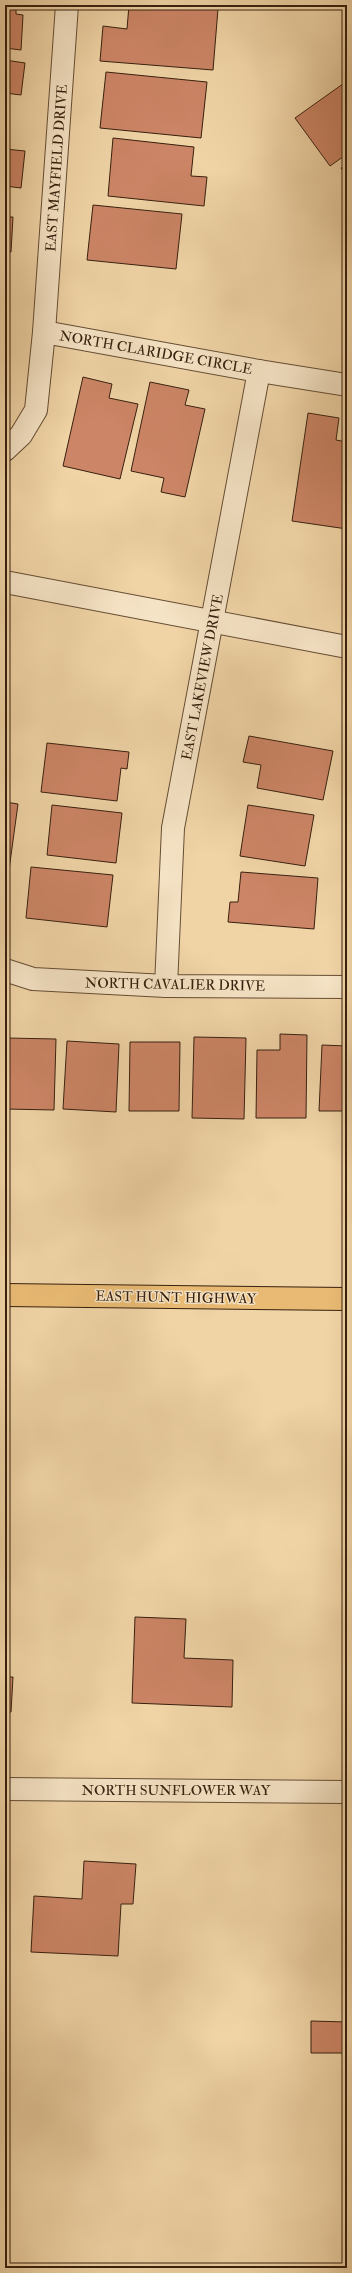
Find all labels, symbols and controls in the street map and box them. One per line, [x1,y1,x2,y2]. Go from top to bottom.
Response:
street label: EAST MAYFIELD DRIVE [42,84,71,252]
street label: NORTH CLARIDGE CIRCLE [58,327,254,378]
street label: EAST LAKEVIEW DRIVE [178,593,227,762]
street label: NORTH CAVALIER DRIVE [85,974,265,995]
street label: EAST HUNT HIGHWAY [95,1288,257,1307]
street label: NORTH SUNFLOWER WAY [82,1782,271,1799]

